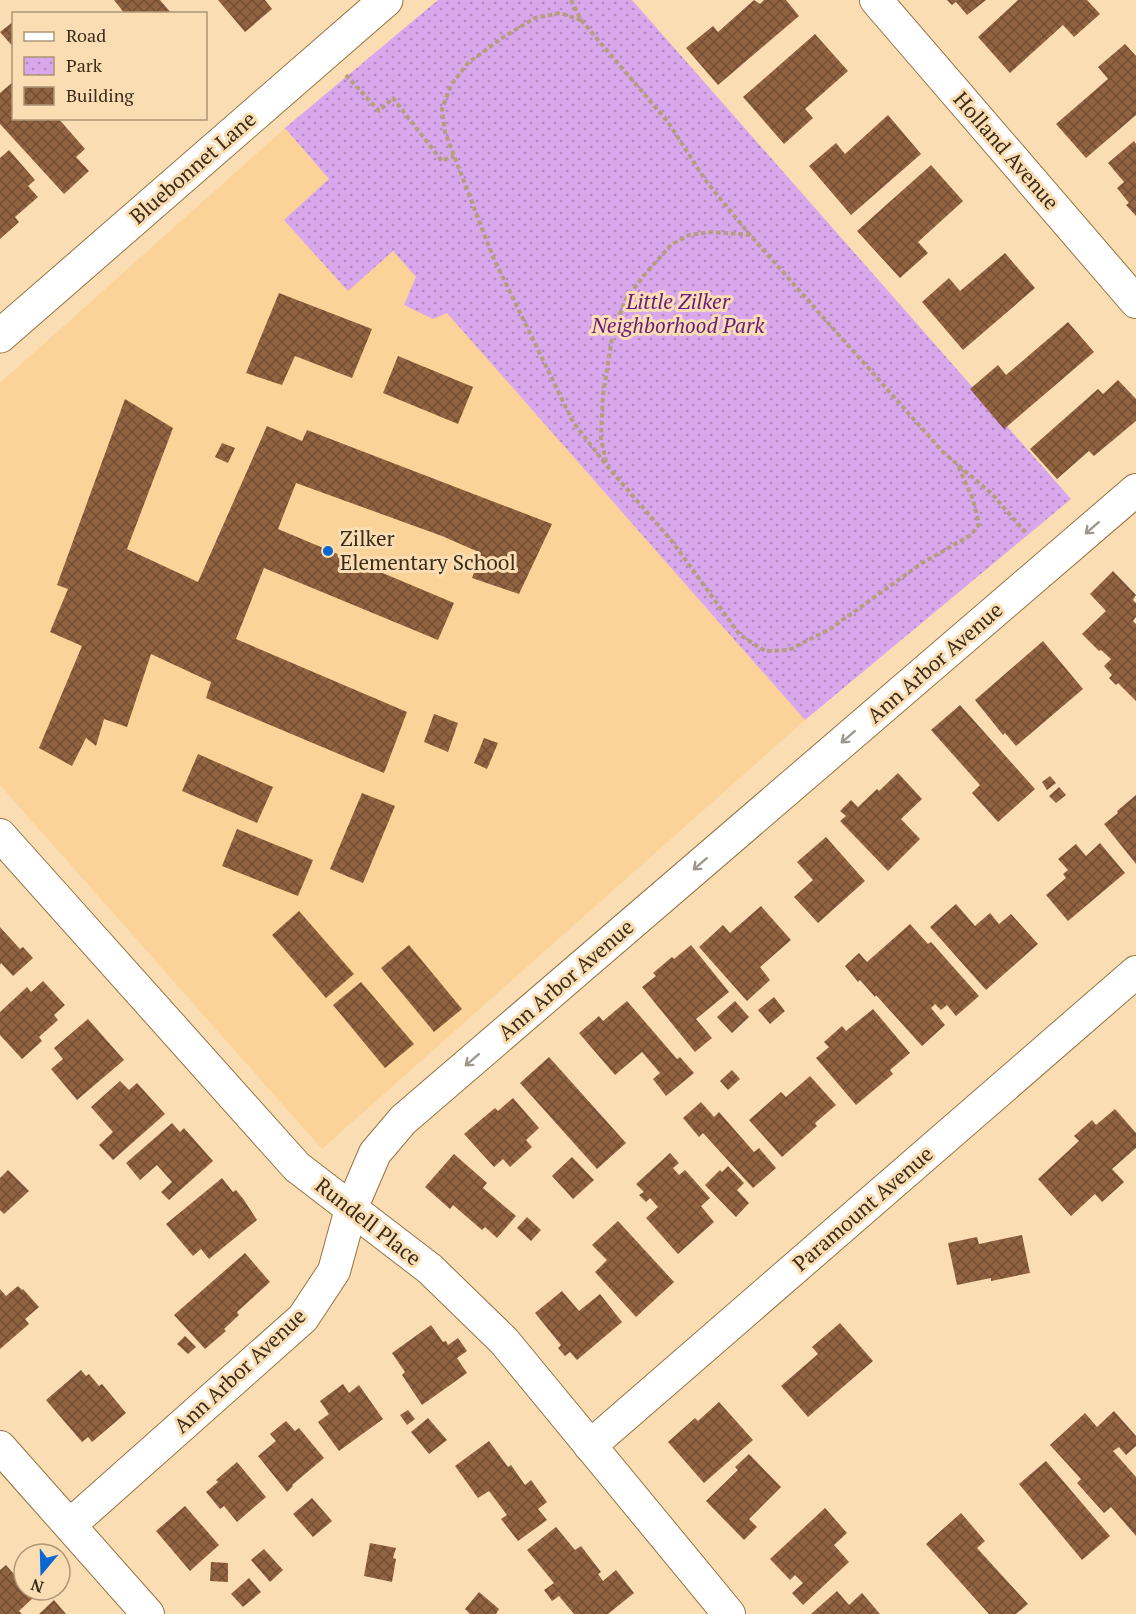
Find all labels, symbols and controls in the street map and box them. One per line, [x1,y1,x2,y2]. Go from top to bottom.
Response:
legend [12,12,207,120]
text: Road [66,23,106,47]
text: Park [66,53,103,77]
text: Building [66,83,134,107]
street label: Holland Avenue [948,85,1066,215]
street label: Bluebonnet Lane [123,105,261,230]
park label: Little Zilker Neighborhood Park [591,287,765,339]
one-way arrow [1085,521,1100,535]
place label: Zilker Elementary School [340,524,516,576]
marker: Zilker Elementary School [321,544,335,558]
street label: Ann Arbor Avenue [861,596,1008,729]
one-way arrow [841,730,856,744]
one-way arrow [693,857,708,871]
street label: Ann Arbor Avenue [492,913,639,1046]
one-way arrow [465,1053,480,1067]
street label: Paramount Avenue [786,1140,938,1277]
street label: Rundell Place [310,1171,427,1271]
street label: Ann Arbor Avenue [167,1302,311,1439]
north arrow [12,1542,72,1602]
text: N [28,1574,46,1599]

